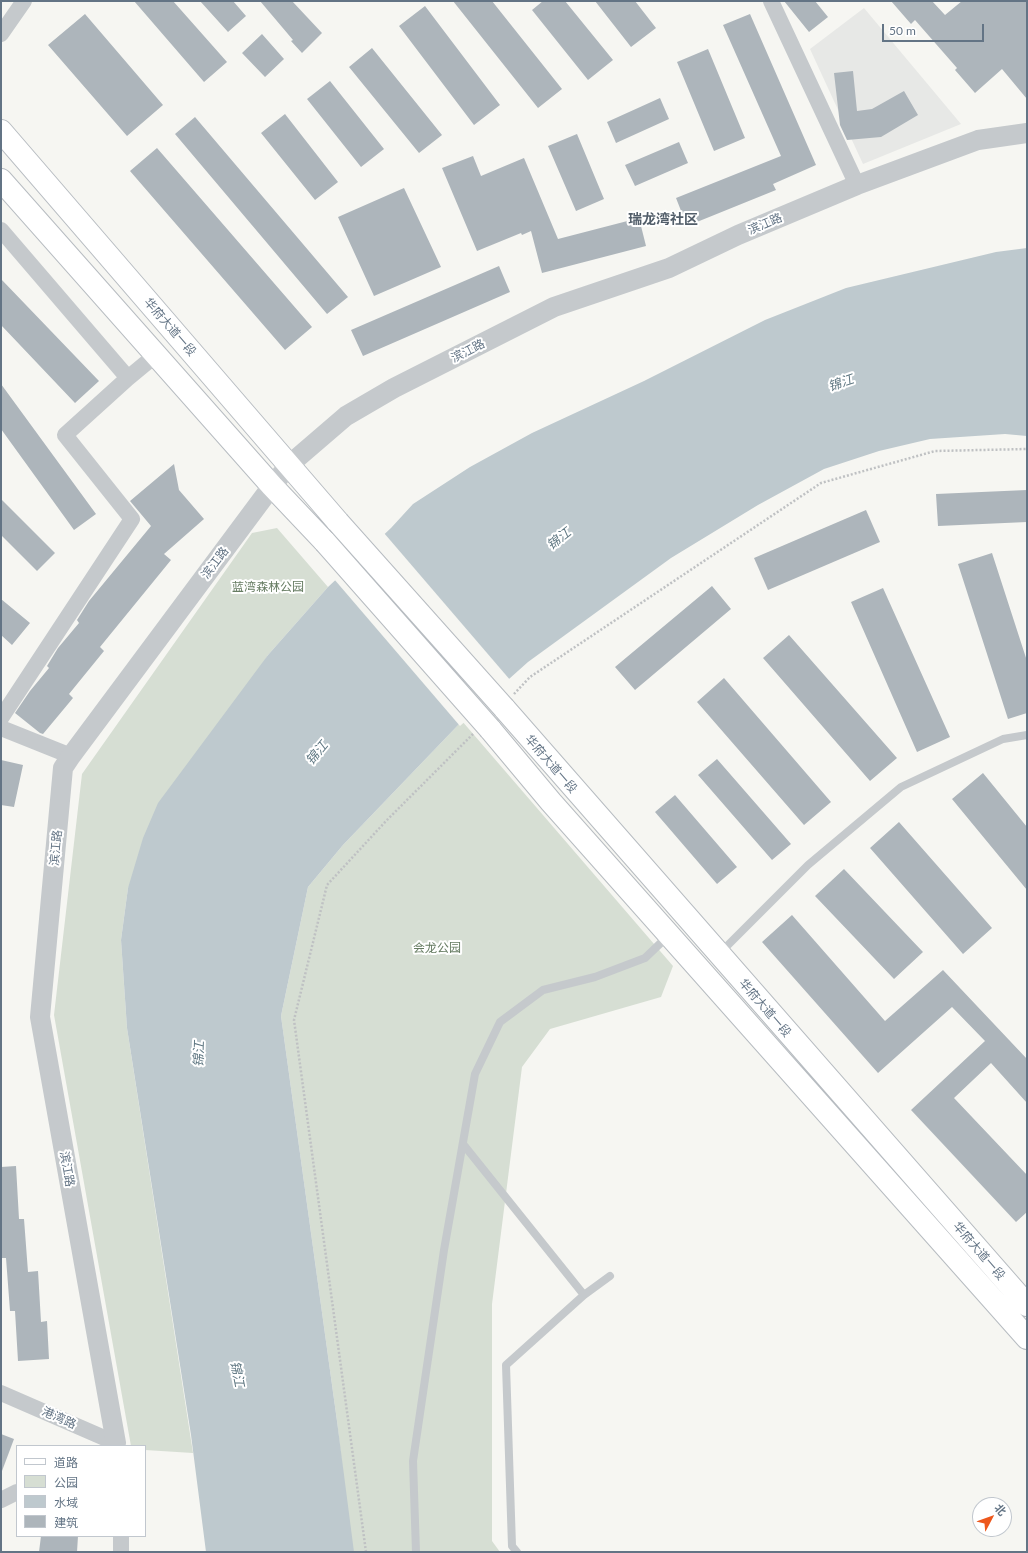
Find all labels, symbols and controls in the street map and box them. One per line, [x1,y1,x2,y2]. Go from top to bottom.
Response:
scale bar [884,16,986,42]
text: 50 m [889,23,916,38]
street label: 滨江路 [746,210,784,238]
district label: 瑞龙湾社区 [628,211,698,227]
street label: 华府大道一段 [141,295,199,359]
street label: 滨江路 [449,336,487,366]
water label: 锦江 [826,371,856,395]
water label: 锦江 [544,525,574,553]
street label: 滨江路 [198,544,232,582]
park label: 蓝湾森林公园 [232,580,304,594]
street label: 华府大道一段 [522,732,580,796]
water label: 锦江 [303,738,331,768]
street label: 滨江路 [47,829,65,867]
park label: 会龙公园 [413,941,461,955]
street label: 华府大道一段 [736,976,794,1040]
water label: 锦江 [191,1041,207,1067]
street label: 滨江路 [57,1150,77,1188]
street label: 华府大道一段 [950,1219,1008,1283]
water label: 锦江 [227,1360,247,1388]
street label: 港湾路 [40,1404,78,1432]
legend [16,1445,146,1537]
text: 道路 [54,1455,78,1470]
text: 公园 [54,1475,78,1490]
text: 水域 [54,1495,78,1510]
north arrow [972,1497,1012,1537]
text: 北 [992,1501,1009,1518]
text: 建筑 [54,1515,78,1530]

